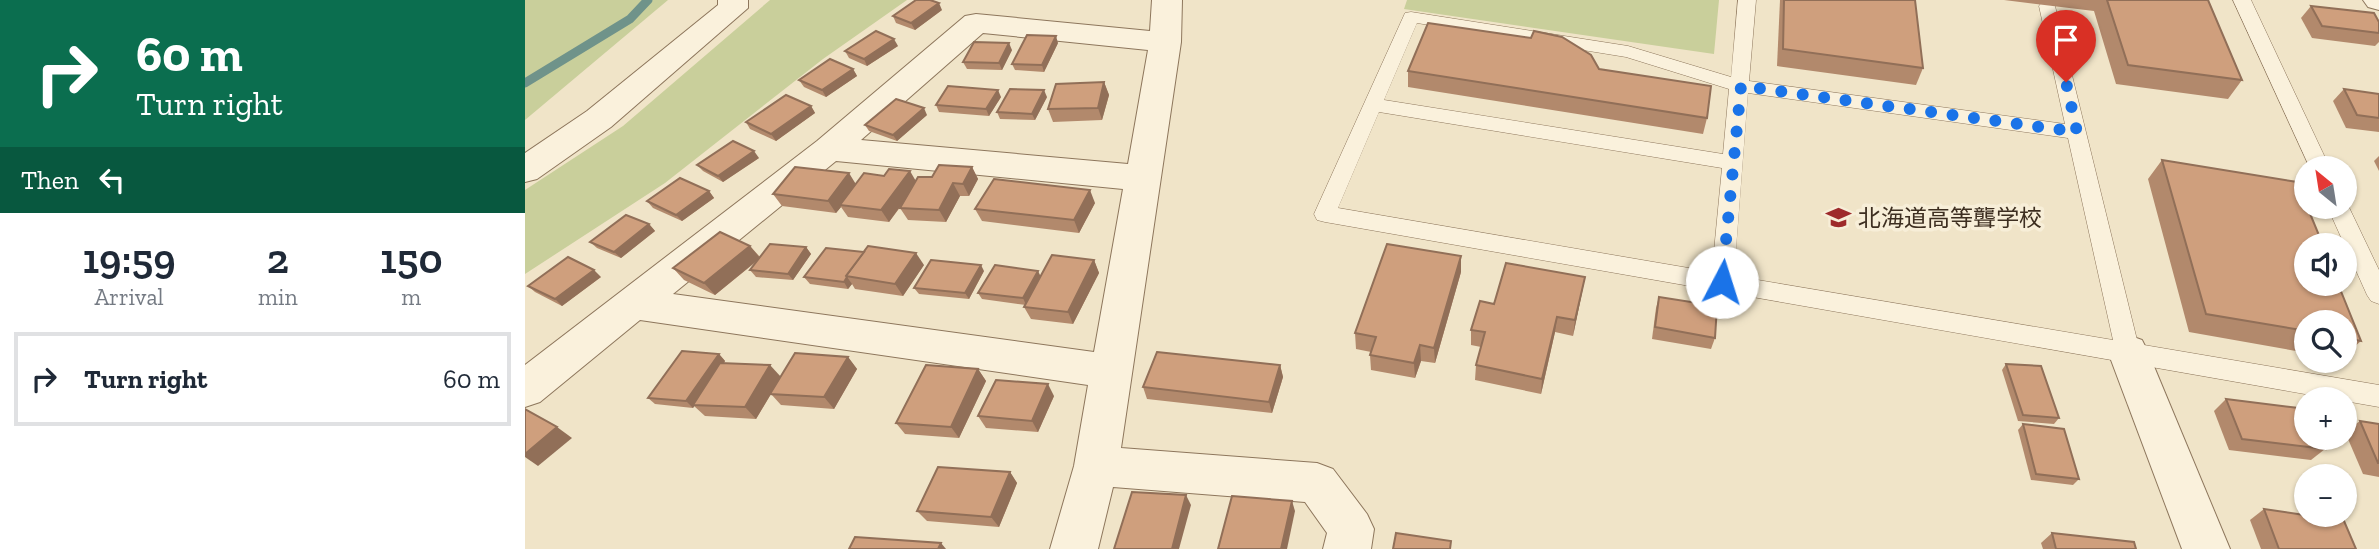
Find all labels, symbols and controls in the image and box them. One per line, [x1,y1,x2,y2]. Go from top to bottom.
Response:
pin [2036,10,2096,82]
icon: arrive [2047,21,2085,59]
text: 60 m [136,25,243,84]
icon: right [21,28,112,119]
text: Turn right [136,85,283,123]
north arrow [2294,156,2357,219]
map controls [2294,156,2357,527]
icon: left [93,161,131,199]
text: Then [21,164,79,196]
school or university icon: 北海道高等聾学校 [1824,204,1852,232]
place label: 北海道高等聾学校 [1858,204,2042,232]
text: 19:59 [82,233,176,284]
text: 2 [267,233,289,284]
text: 150 [380,233,443,284]
button: sound [2294,233,2357,296]
position arrow [1685,245,1759,319]
text: Arrival [94,283,164,311]
text: min [258,283,298,311]
text: m [401,283,421,311]
button: search [2294,310,2357,373]
icon: right [25,360,63,398]
text: Turn right [84,363,207,395]
text: 60 m [443,363,500,395]
button: + [2294,387,2357,450]
button: − [2294,464,2357,527]

